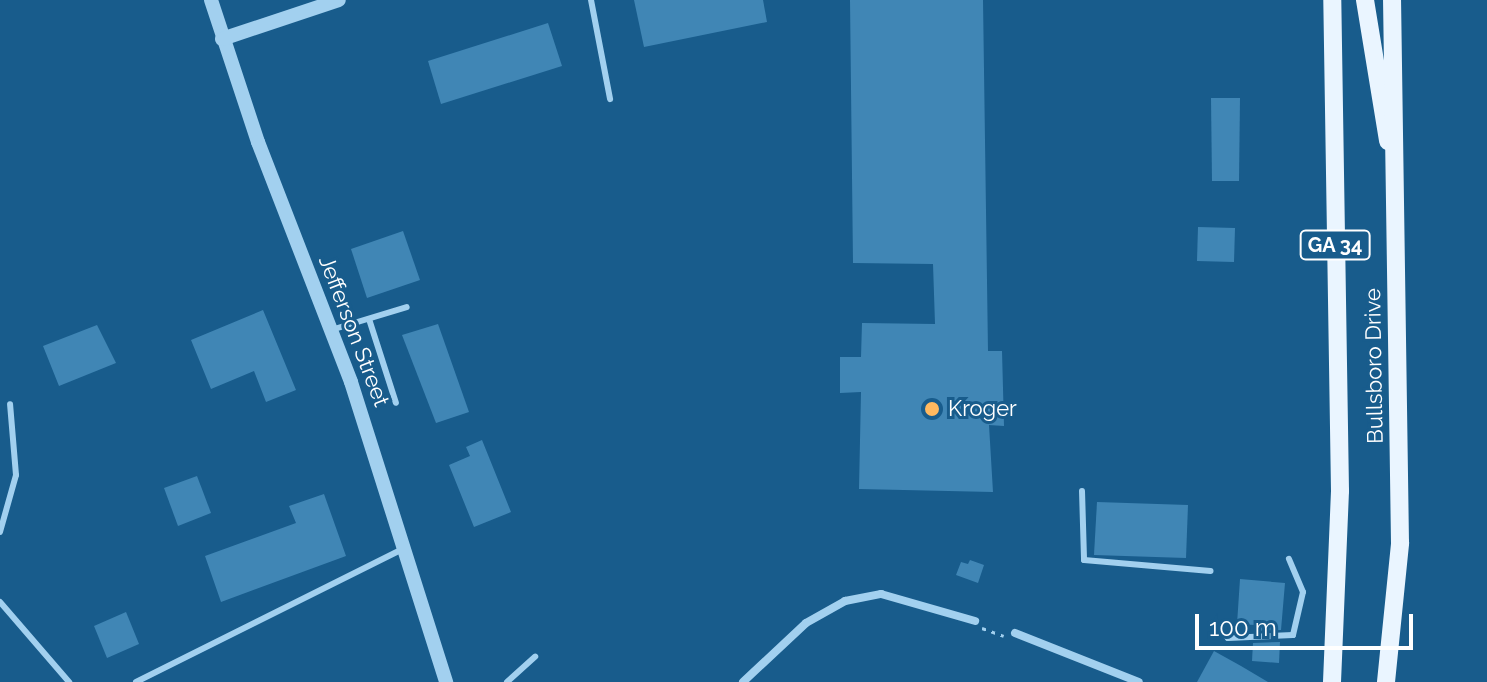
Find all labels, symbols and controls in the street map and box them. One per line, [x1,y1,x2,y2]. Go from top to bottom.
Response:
road number: GA 34 [1299,229,1371,261]
street label: Jefferson Street [313,252,395,410]
street label: Bullsboro Drive [1359,288,1389,444]
place label: Kroger [948,396,1017,422]
marker: Kroger [923,400,941,418]
scale bar [1199,598,1417,648]
text: 100 m [1209,613,1277,642]

